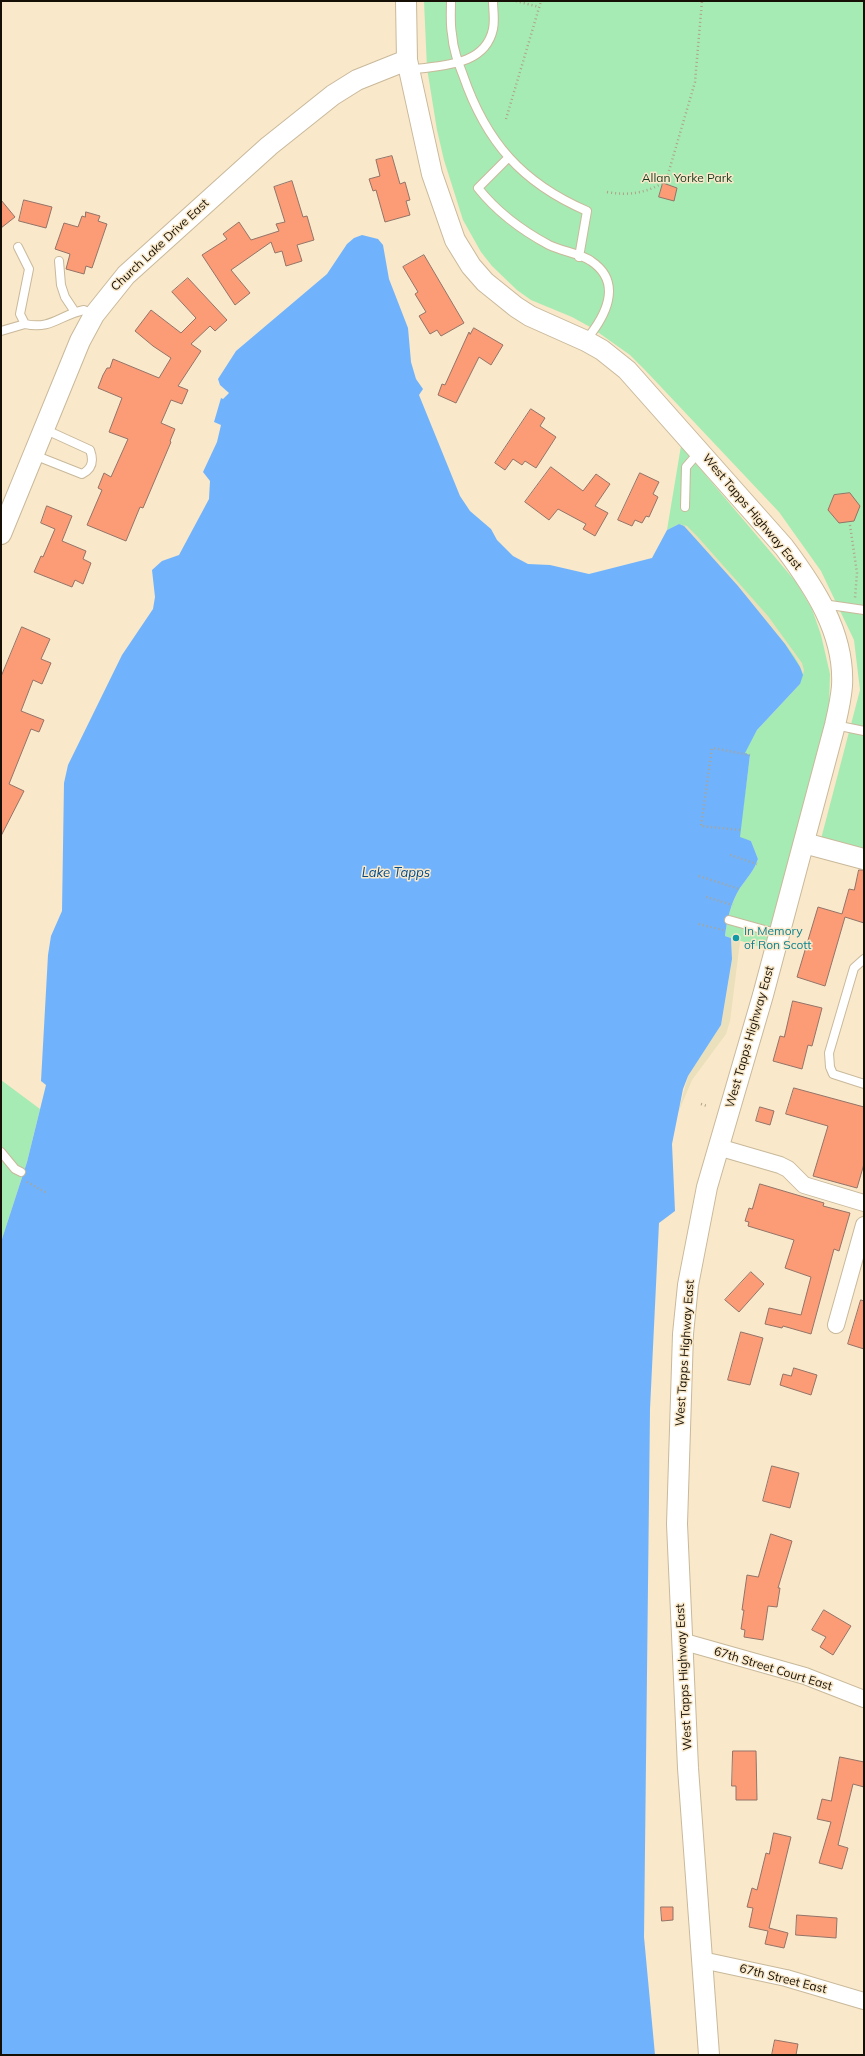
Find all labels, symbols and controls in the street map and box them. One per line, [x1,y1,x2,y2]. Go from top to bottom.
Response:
park label: Allan Yorke Park [642,171,732,185]
street label: Church Lake Drive East [108,196,212,294]
street label: West Tapps Highway East [699,451,805,573]
water label: Lake Tapps [362,865,430,881]
place label: In Memory of Ron Scott [744,924,811,952]
marker: In Memory of Ron Scott [731,933,741,943]
street label: West Tapps Highway East [723,964,777,1110]
street label: West Tapps Highway East [673,1279,697,1427]
street label: West Tapps Highway East [673,1603,695,1751]
street label: 67th Street Court East [712,1644,834,1694]
street label: 67th Street East [738,1961,828,1997]

